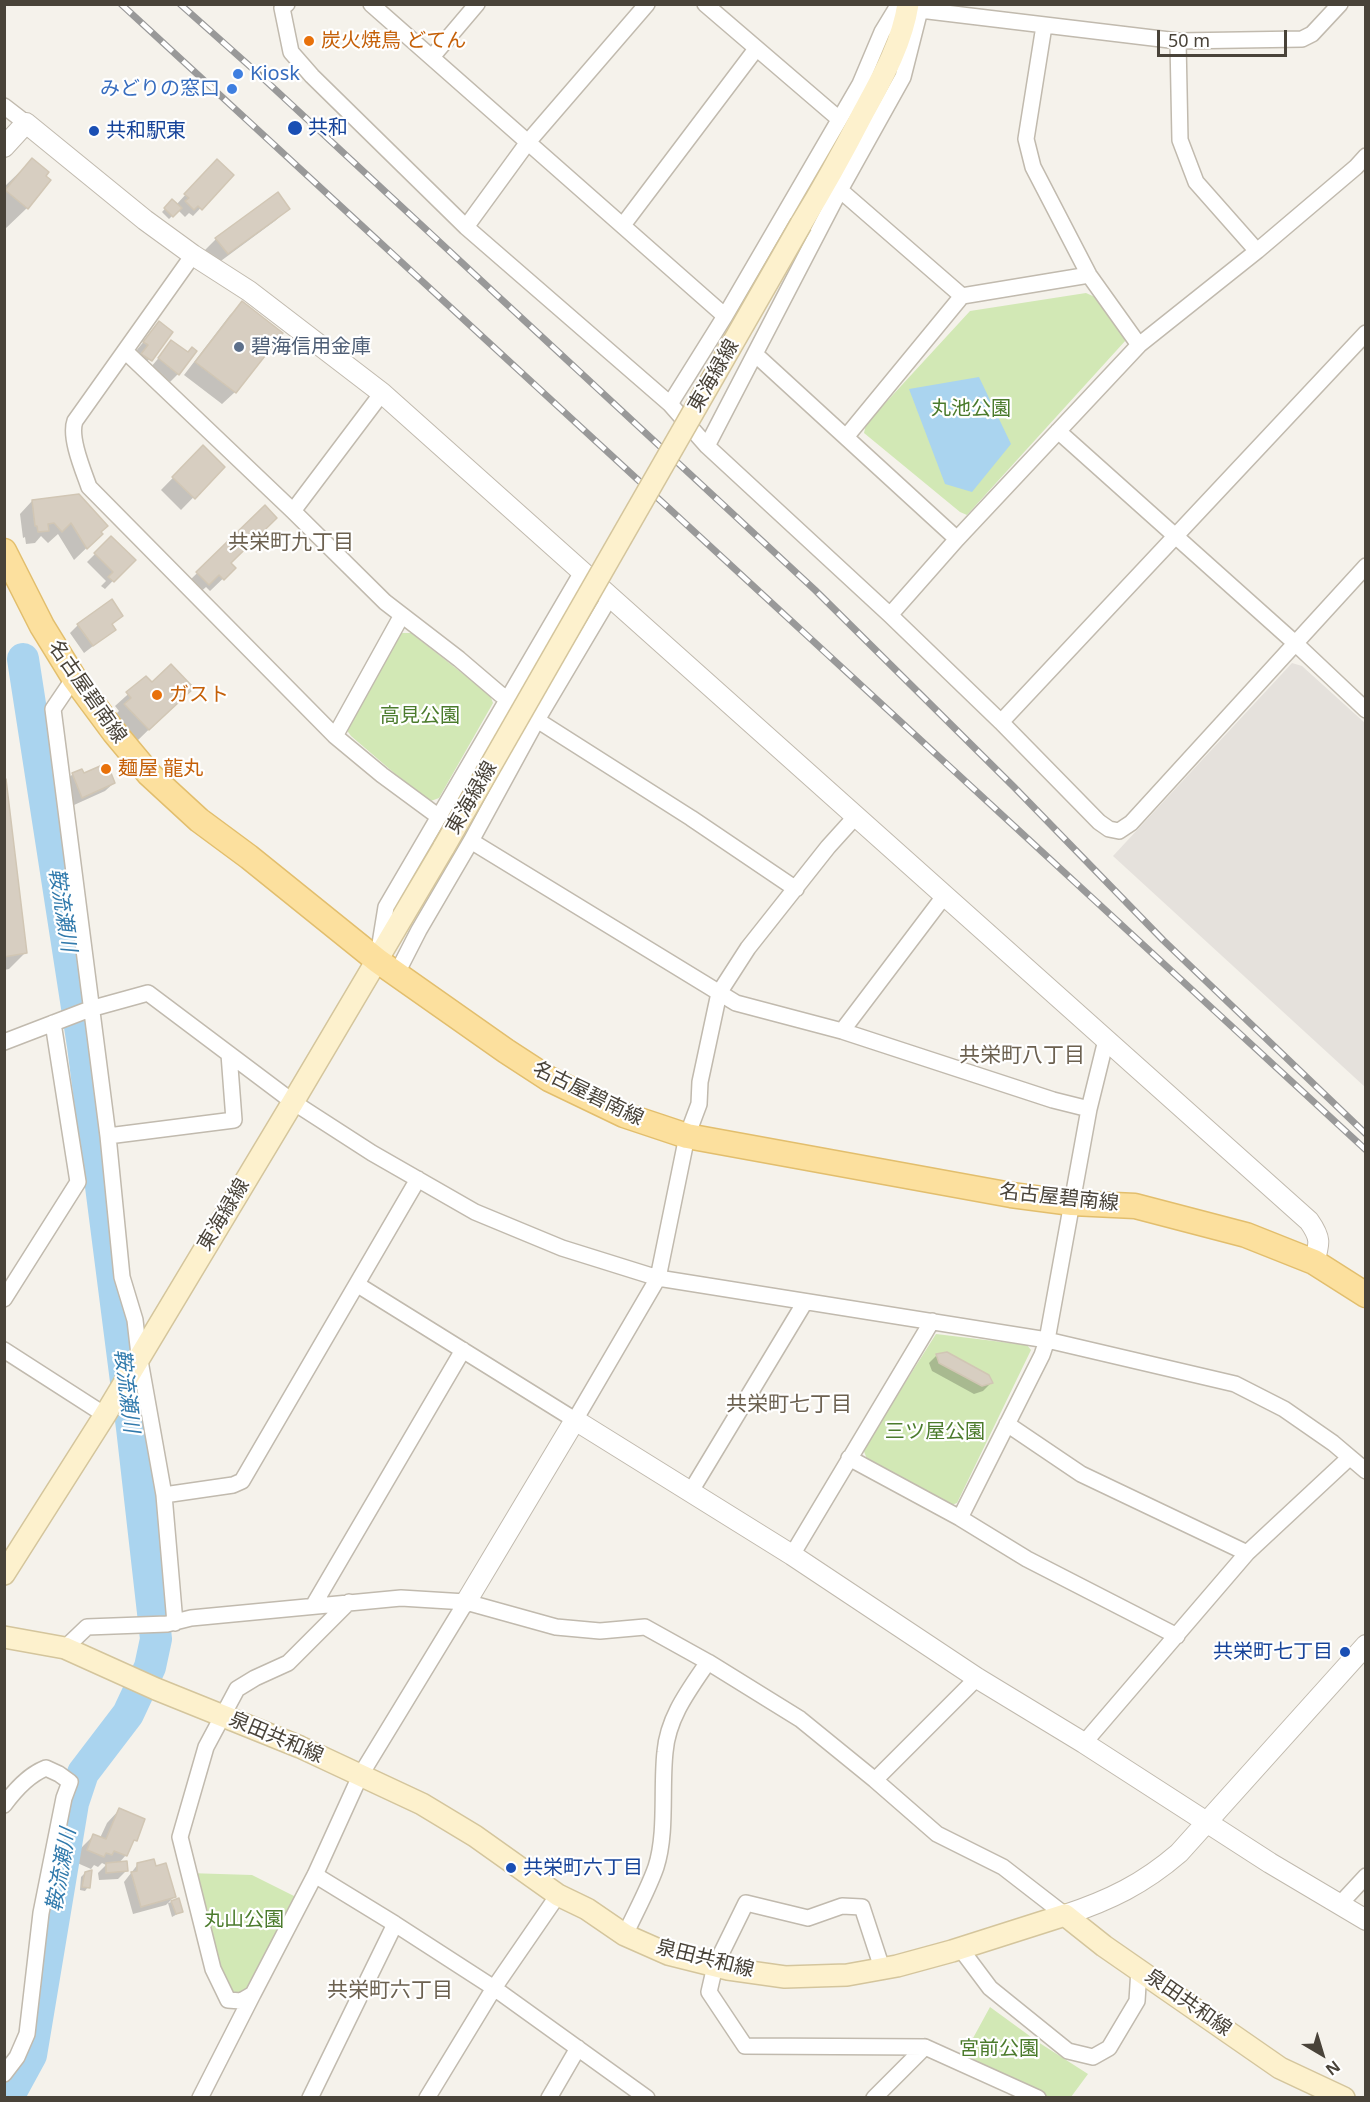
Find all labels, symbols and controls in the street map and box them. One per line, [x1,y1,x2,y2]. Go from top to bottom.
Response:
scale bar [1160,18,1290,56]
text: 50 m [1168,28,1210,52]
place label: 炭火焼鳥 どてん [321,29,466,53]
marker: 炭火焼鳥 どてん [302,34,316,48]
place label: Kiosk [250,62,300,86]
marker: Kiosk [231,67,245,81]
place label: みどりの窓口 [100,77,220,101]
marker: みどりの窓口 [225,82,239,96]
place label: 共和 [308,116,348,140]
place label: 共和駅東 [106,119,186,143]
marker: 共和 [286,119,304,137]
marker: 共和駅東 [87,124,101,138]
place label: 碧海信用金庫 [251,335,371,359]
street label: 東海緑線 [684,335,744,417]
marker: 碧海信用金庫 [232,340,246,354]
park label: 丸池公園 [931,397,1011,421]
district label: 共栄町九丁目 [228,530,354,556]
street label: 名古屋碧南線 [43,636,131,748]
place label: ガスト [169,683,229,707]
marker: ガスト [150,688,164,702]
park label: 高見公園 [380,704,460,728]
place label: 麺屋 龍丸 [118,757,203,781]
street label: 東海緑線 [442,757,502,839]
marker: 麺屋 龍丸 [99,762,113,776]
water label: 鞍流瀬川 [43,867,81,953]
district label: 共栄町八丁目 [959,1043,1085,1069]
street label: 名古屋碧南線 [529,1057,647,1131]
street label: 東海緑線 [193,1175,255,1255]
street label: 名古屋碧南線 [998,1180,1120,1216]
water label: 鞍流瀬川 [108,1348,144,1434]
district label: 共栄町七丁目 [726,1392,852,1418]
park label: 三ツ屋公園 [885,1420,985,1444]
place label: 共栄町七丁目 [1213,1640,1333,1664]
marker: 共栄町七丁目 [1338,1645,1352,1659]
street label: 泉田共和線 [225,1707,327,1769]
water label: 鞍流瀬川 [42,1826,82,1914]
place label: 共栄町六丁目 [523,1856,643,1880]
marker: 共栄町六丁目 [504,1861,518,1875]
park label: 丸山公園 [204,1908,284,1932]
street label: 泉田共和線 [654,1935,756,1983]
street label: 泉田共和線 [1140,1964,1236,2042]
district label: 共栄町六丁目 [327,1978,453,2004]
north arrow [1292,2024,1352,2084]
park label: 宮前公園 [959,2037,1039,2061]
text: N [1321,2056,1345,2081]

